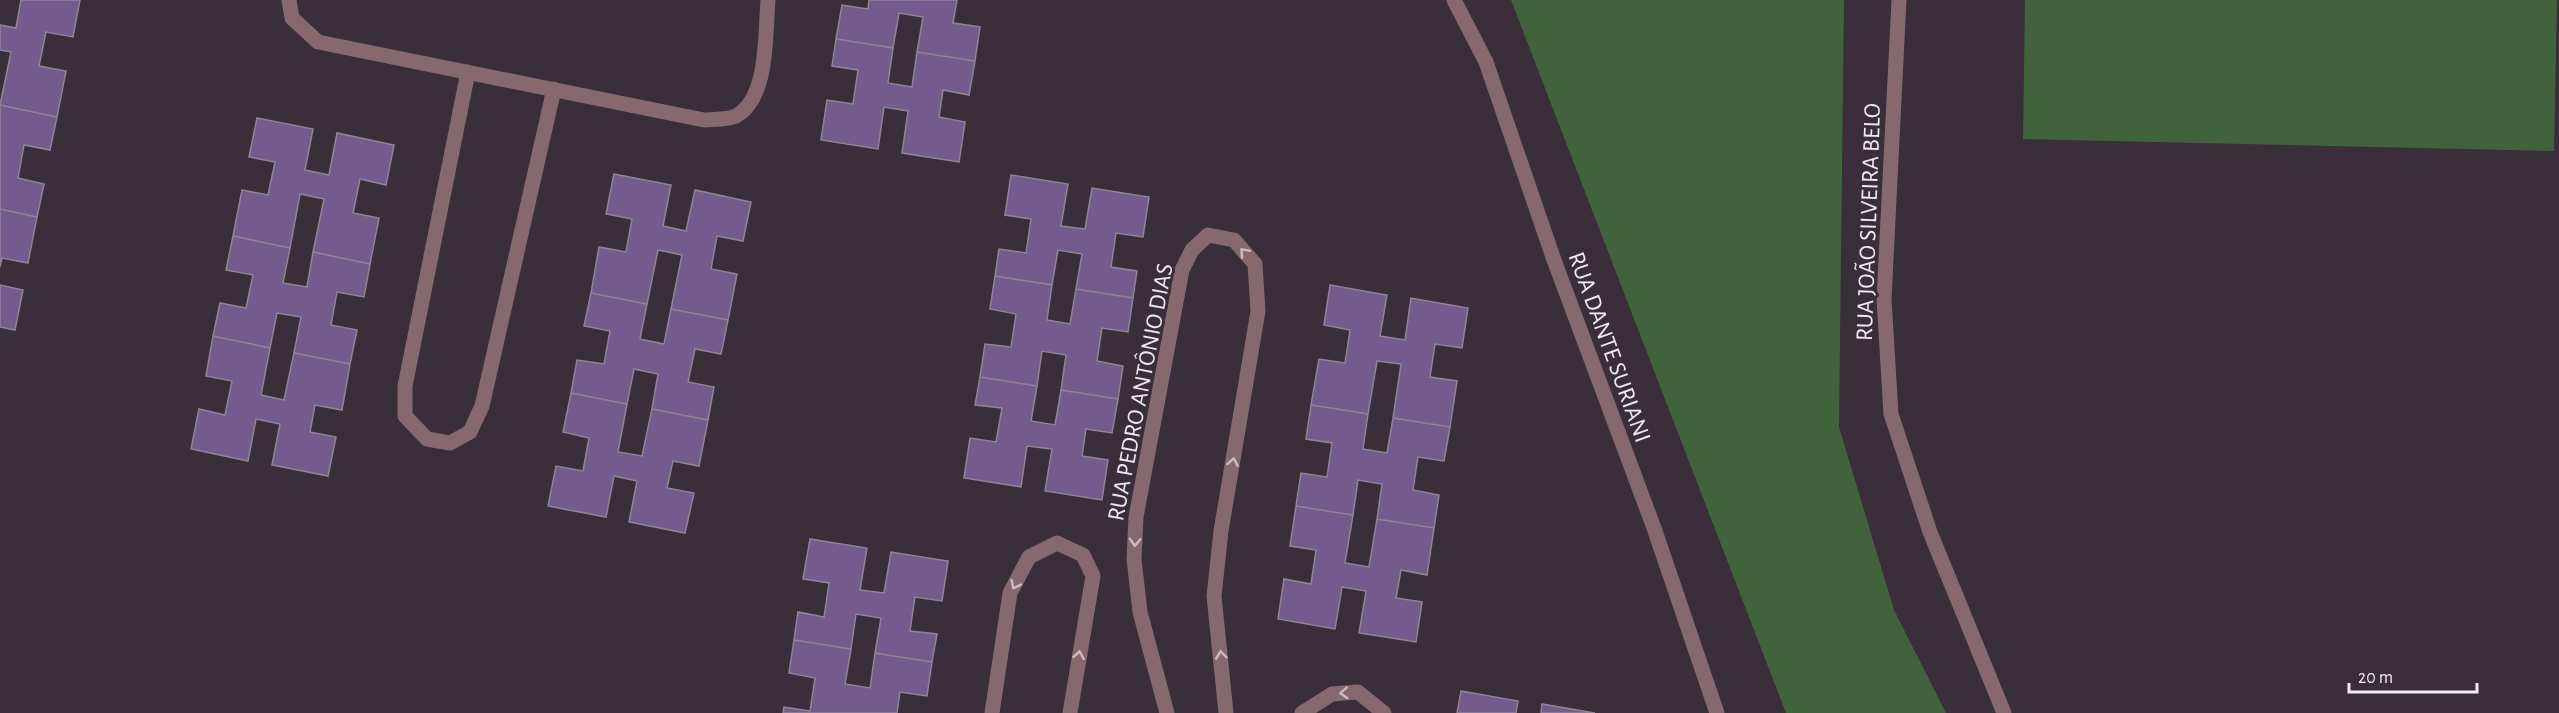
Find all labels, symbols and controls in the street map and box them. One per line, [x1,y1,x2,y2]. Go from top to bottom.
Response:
street label: RUA JOÃO SILVEIRA BELO [1851,103,1885,341]
one-way arrow [1240,248,1251,259]
street label: RUA DANTE SURIANI [1563,249,1655,446]
street label: RUA PEDRO ANTÔNIO DIAS [1102,261,1178,523]
one-way arrow [1226,457,1239,467]
one-way arrow [1129,537,1141,546]
one-way arrow [1010,579,1022,590]
one-way arrow [1215,650,1228,659]
one-way arrow [1073,651,1085,660]
scale bar [2349,656,2476,694]
text: 20 m [2358,669,2393,687]
one-way arrow [1340,687,1349,700]

